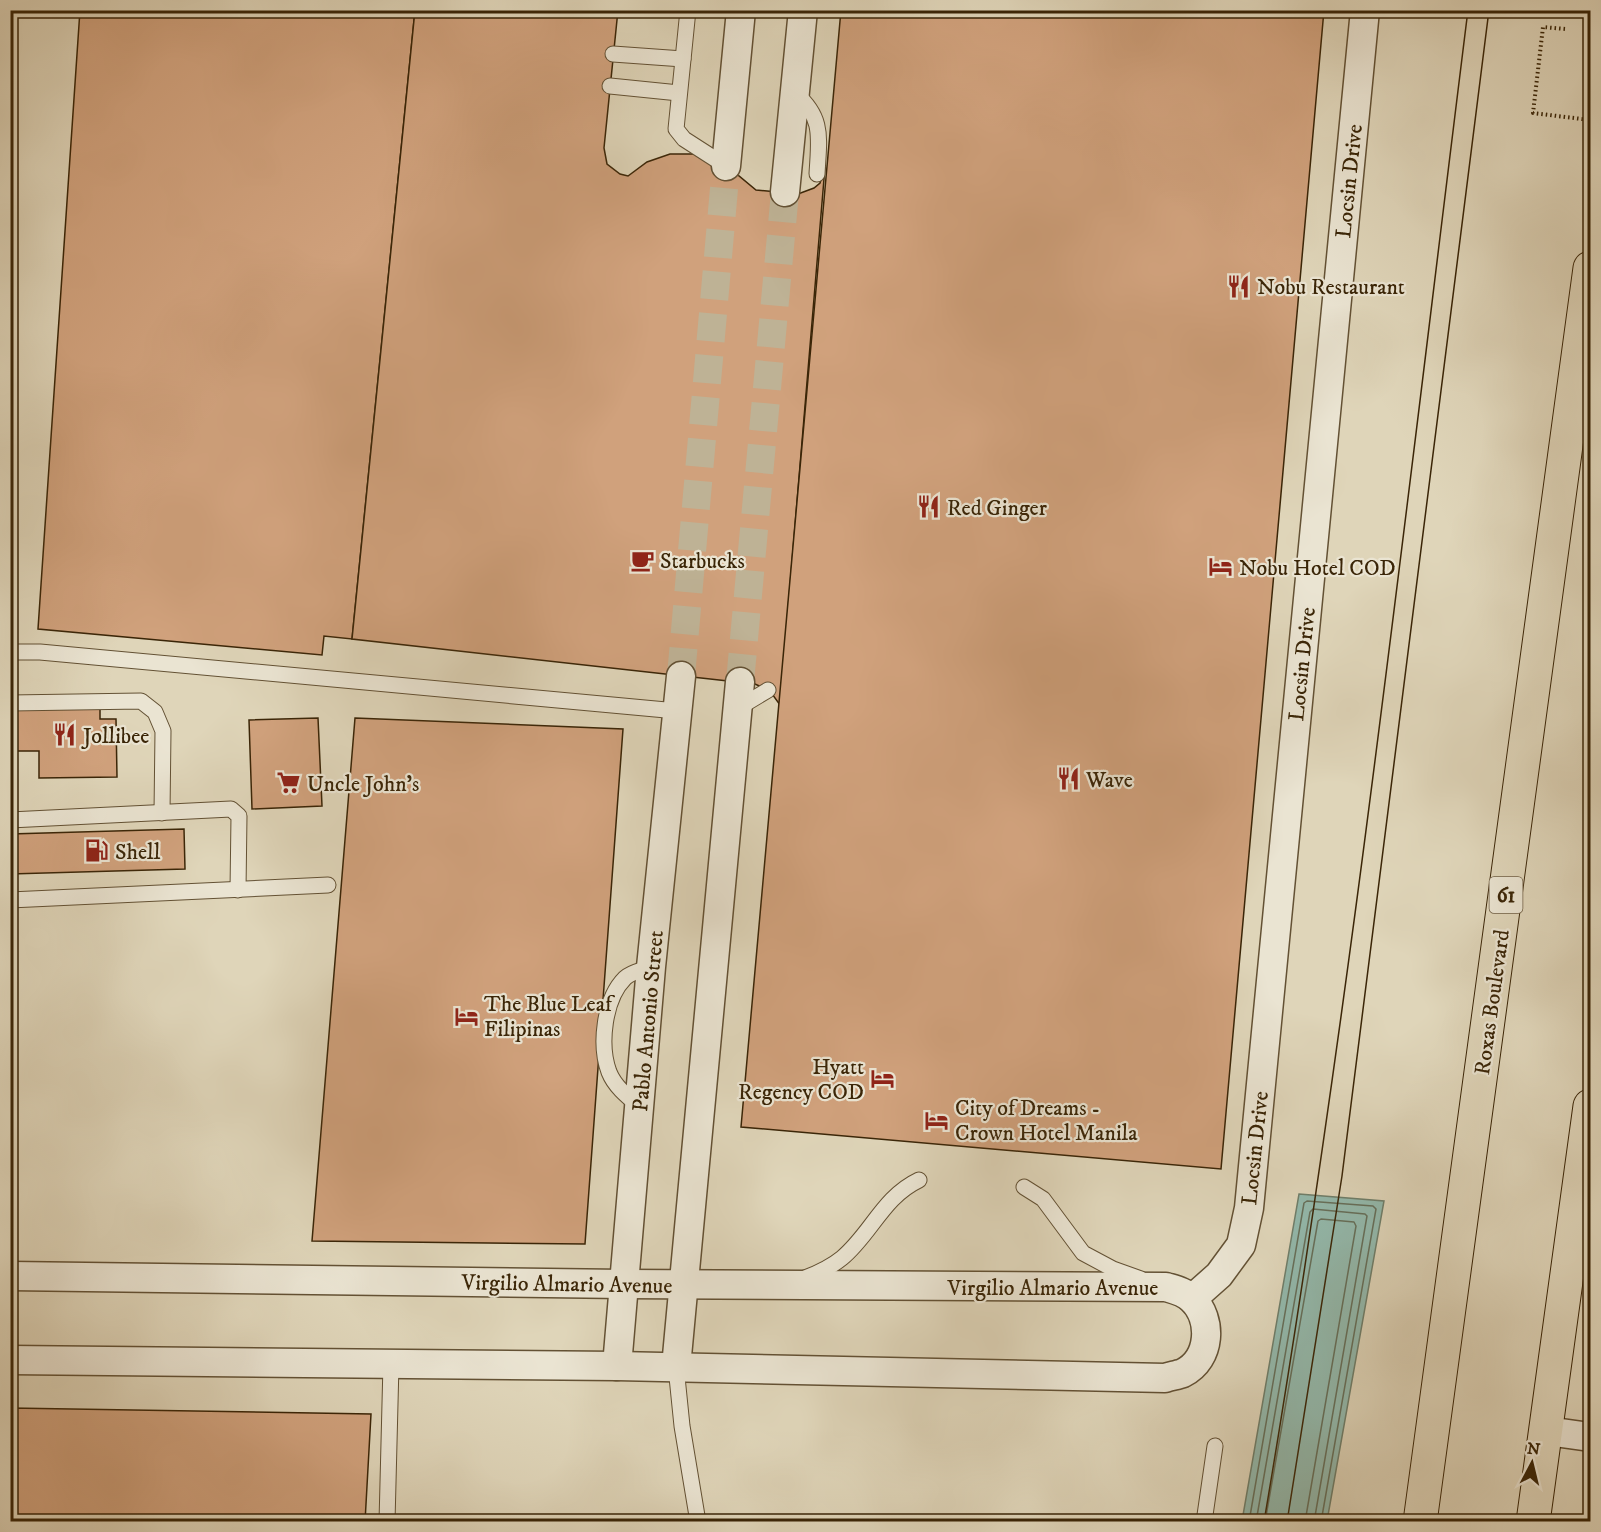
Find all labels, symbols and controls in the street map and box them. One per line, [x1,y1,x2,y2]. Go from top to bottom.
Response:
street label: Locsin Drive [1330,123,1369,239]
restaurant icon: Nobu Restaurant [1226,273,1252,299]
place label: Nobu Restaurant [1257,274,1405,301]
restaurant icon: Red Ginger [916,494,942,520]
place label: Red Ginger [947,495,1048,522]
cafe icon: Starbucks [629,547,655,573]
place label: Starbucks [660,548,745,575]
hotel icon: Nobu Hotel COD [1208,554,1234,580]
place label: Nobu Hotel COD [1239,555,1396,582]
street label: Locsin Drive [1283,606,1322,722]
restaurant icon: Jollibee [52,722,78,748]
place label: Jollibee [81,723,149,750]
restaurant icon: Wave [1055,766,1081,792]
place label: Wave [1085,767,1133,794]
supermarket icon: Uncle John's [276,770,302,796]
place label: Uncle John's [307,771,419,798]
fuel station icon: Shell [84,838,110,864]
place label: Shell [115,839,161,866]
road number: 61 [1490,877,1522,913]
street label: Roxas Boulevard [1469,928,1516,1077]
street label: Pablo Antonio Street [627,929,670,1113]
place label: The Blue Leaf Filipinas [484,991,616,1043]
hotel icon: The Blue Leaf Filipinas [453,1003,479,1029]
place label: Hyatt Regency COD [738,1054,864,1106]
hotel icon: Hyatt Regency COD [869,1066,895,1092]
street label: Locsin Drive [1236,1090,1275,1206]
place label: City of Dreams - Crown Hotel Manila [955,1095,1138,1147]
hotel icon: City of Dreams - Crown Hotel Manila [924,1107,950,1133]
street label: Virgilio Almario Avenue [460,1269,673,1300]
street label: Virgilio Almario Avenue [947,1275,1158,1302]
north arrow [1502,1433,1562,1493]
text: N [1526,1438,1541,1460]

